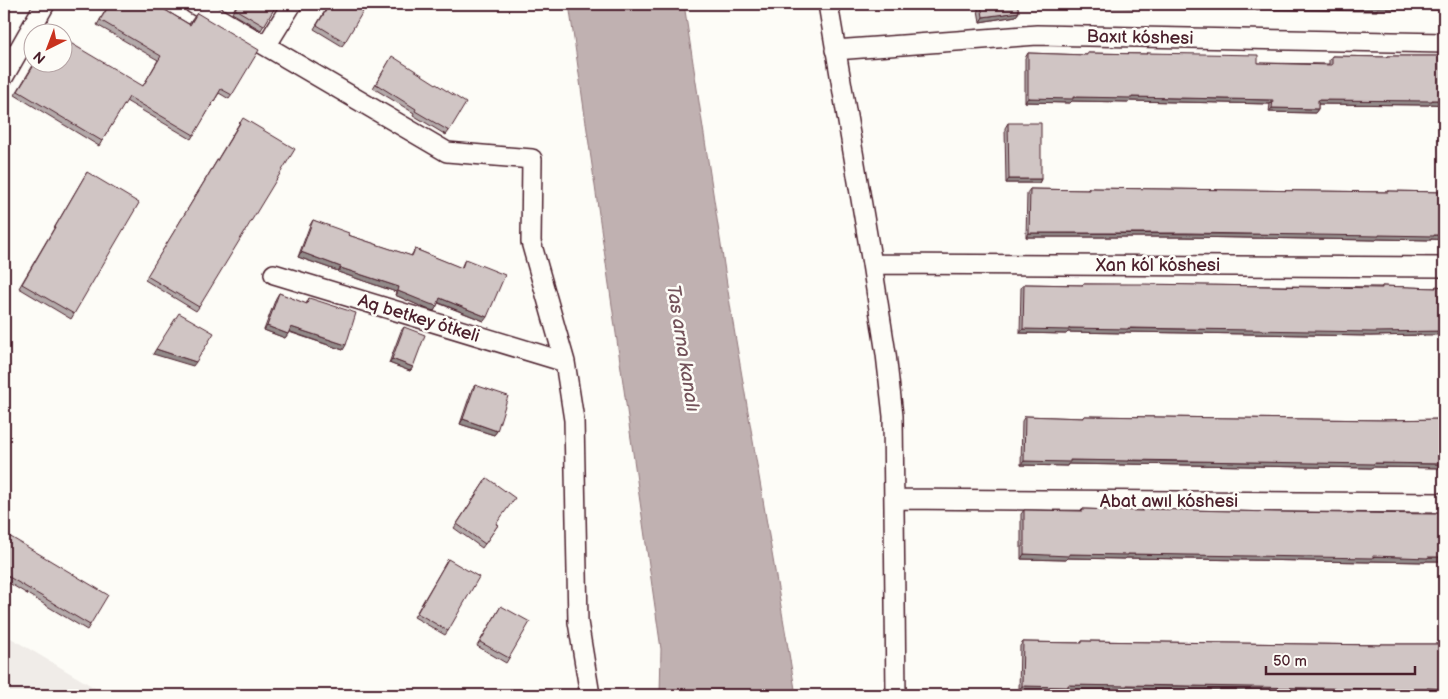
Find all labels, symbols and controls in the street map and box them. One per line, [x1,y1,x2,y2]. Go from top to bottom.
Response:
north arrow [22,22,72,72]
street label: Baxıt kóshesi [1086,26,1194,49]
text: N [30,47,49,67]
street label: Xan kól kóshesi [1095,255,1220,276]
water label: Tas arna kanalı [661,283,704,414]
street label: Aq betkey ótkeli [355,290,482,347]
street label: Abat awıl kóshesi [1100,491,1238,512]
scale bar [1266,644,1414,676]
text: 50 m [1273,652,1307,671]

